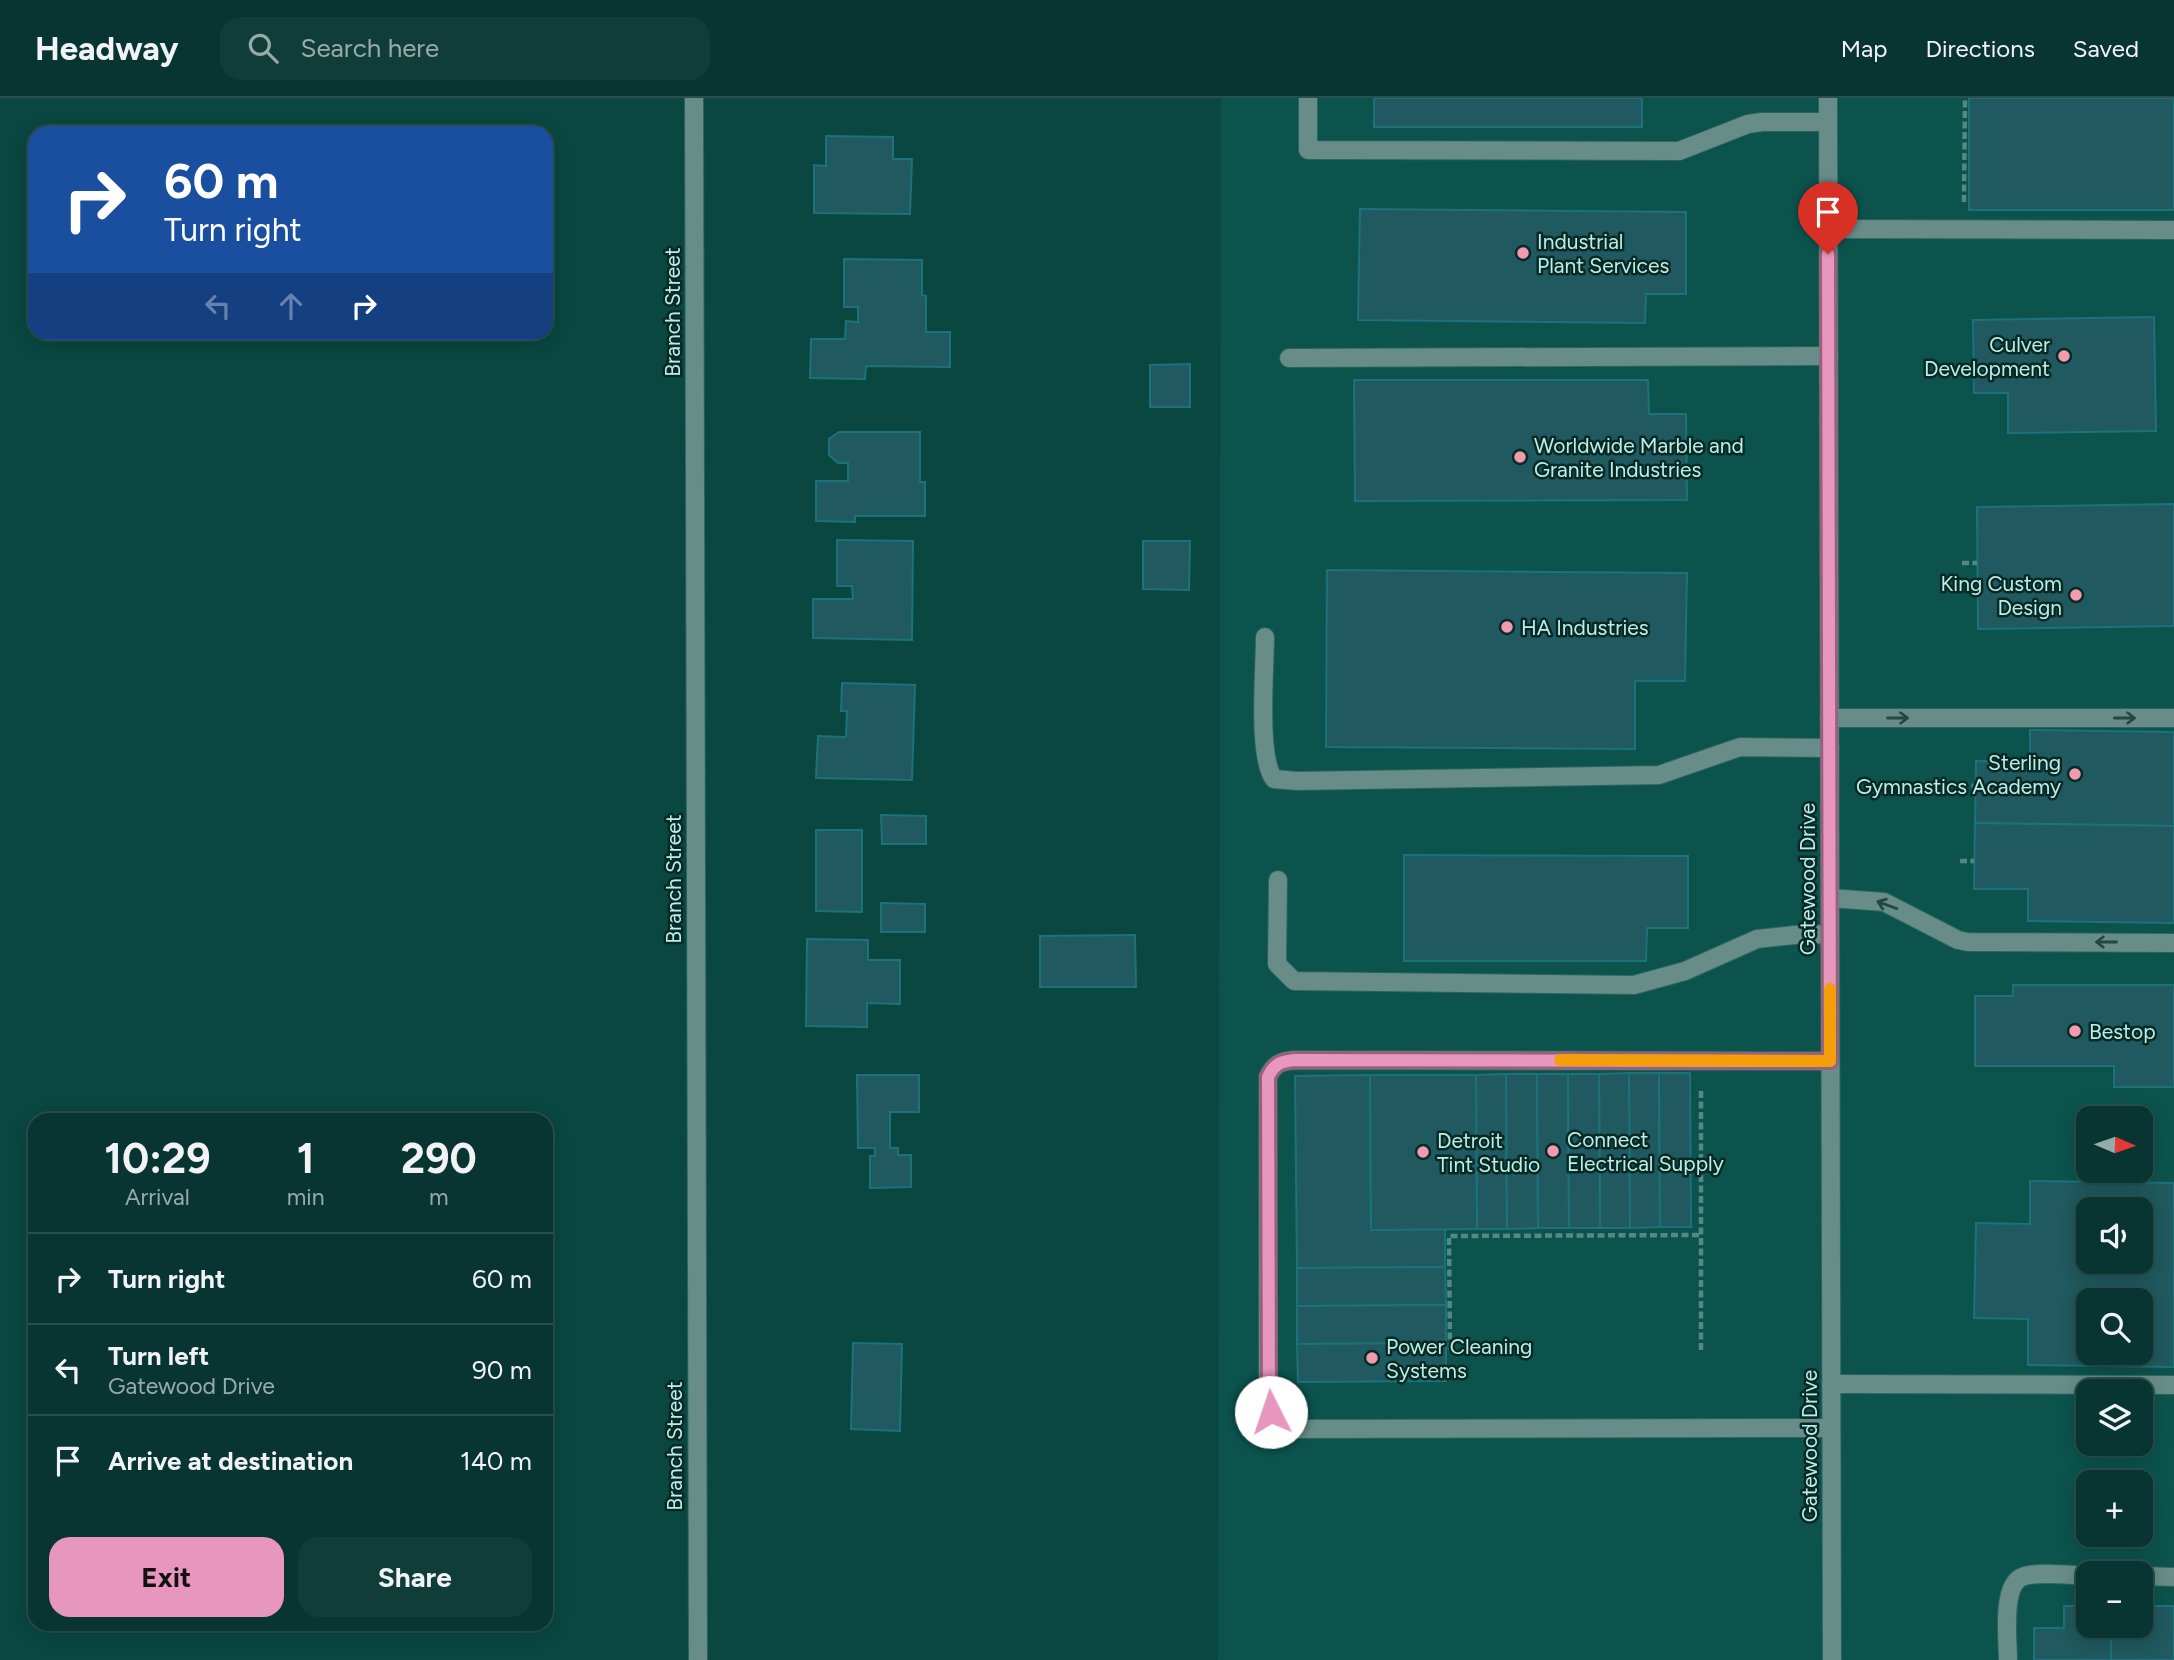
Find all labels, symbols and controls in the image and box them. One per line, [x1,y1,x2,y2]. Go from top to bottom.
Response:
search box [220,17,710,80]
text: Headway [35,29,178,68]
icon: search [244,29,282,67]
text: Search here [300,32,439,64]
text: Map [1841,34,1887,63]
text: Directions [1925,34,2035,63]
text: Saved [2073,34,2139,63]
text: 60 m [164,151,279,210]
icon: right [49,154,140,245]
pin [1798,182,1858,254]
icon: arrive [1809,193,1847,231]
text: Turn right [164,211,302,249]
place label: Industrial Plant Services [1537,229,1669,278]
marker: Industrial Plant Services [1515,245,1531,261]
street label: Branch Street [660,247,685,377]
icon: left [199,287,237,325]
icon: ahead [272,287,310,325]
icon: right [345,287,383,325]
place label: Culver Development [1924,332,2050,381]
marker: Culver Development [2056,348,2072,364]
place label: Worldwide Marble and Granite Industries [1534,433,1744,482]
marker: Worldwide Marble and Granite Industries [1512,449,1528,465]
place label: King Custom Design [1941,571,2062,620]
marker: King Custom Design [2068,587,2084,603]
place label: HA Industries [1521,615,1649,640]
marker: HA Industries [1499,619,1515,635]
one-way arrow [1886,711,1909,725]
one-way arrow [2113,711,2136,725]
place label: Sterling Gymnastics Academy [1856,750,2061,799]
marker: Sterling Gymnastics Academy [2067,766,2083,782]
street label: Gatewood Drive [1795,803,1820,955]
street label: Branch Street [661,814,686,944]
one-way arrow [1877,898,1898,910]
one-way arrow [2095,936,2118,949]
place label: Bestop [2089,1019,2156,1044]
marker: Bestop [2067,1023,2083,1039]
north arrow [2076,1106,2152,1183]
map controls [2076,1106,2153,1638]
place label: Connect Electrical Supply [1567,1127,1724,1176]
place label: Detroit Tint Studio [1437,1128,1540,1177]
text: 10:29 [104,1133,211,1184]
text: 1 [297,1133,315,1184]
text: 290 [401,1133,477,1184]
marker: Connect Electrical Supply [1545,1143,1561,1159]
marker: Detroit Tint Studio [1415,1144,1431,1160]
text: Arrival [125,1183,190,1211]
text: min [287,1183,325,1211]
text: m [429,1183,449,1211]
button: sound [2076,1197,2153,1274]
icon: right [49,1260,87,1298]
text: Turn right [108,1263,225,1295]
text: 60 m [472,1263,532,1295]
button: search [2076,1288,2153,1365]
place label: Power Cleaning Systems [1386,1334,1532,1383]
text: Turn left [108,1340,209,1372]
marker: Power Cleaning Systems [1364,1350,1380,1366]
icon: left [49,1351,87,1389]
text: 90 m [472,1354,532,1386]
street label: Gatewood Drive [1797,1370,1822,1522]
text: Gatewood Drive [108,1372,275,1400]
position arrow [1234,1375,1308,1449]
button: layers [2076,1379,2153,1456]
street label: Branch Street [662,1381,687,1511]
icon: arrive [49,1442,87,1480]
text: Arrive at destination [108,1445,353,1477]
text: 140 m [460,1445,532,1477]
button: + [2076,1470,2153,1547]
button: Exit [49,1537,284,1617]
button: Share [298,1537,532,1617]
button: − [2076,1561,2153,1638]

